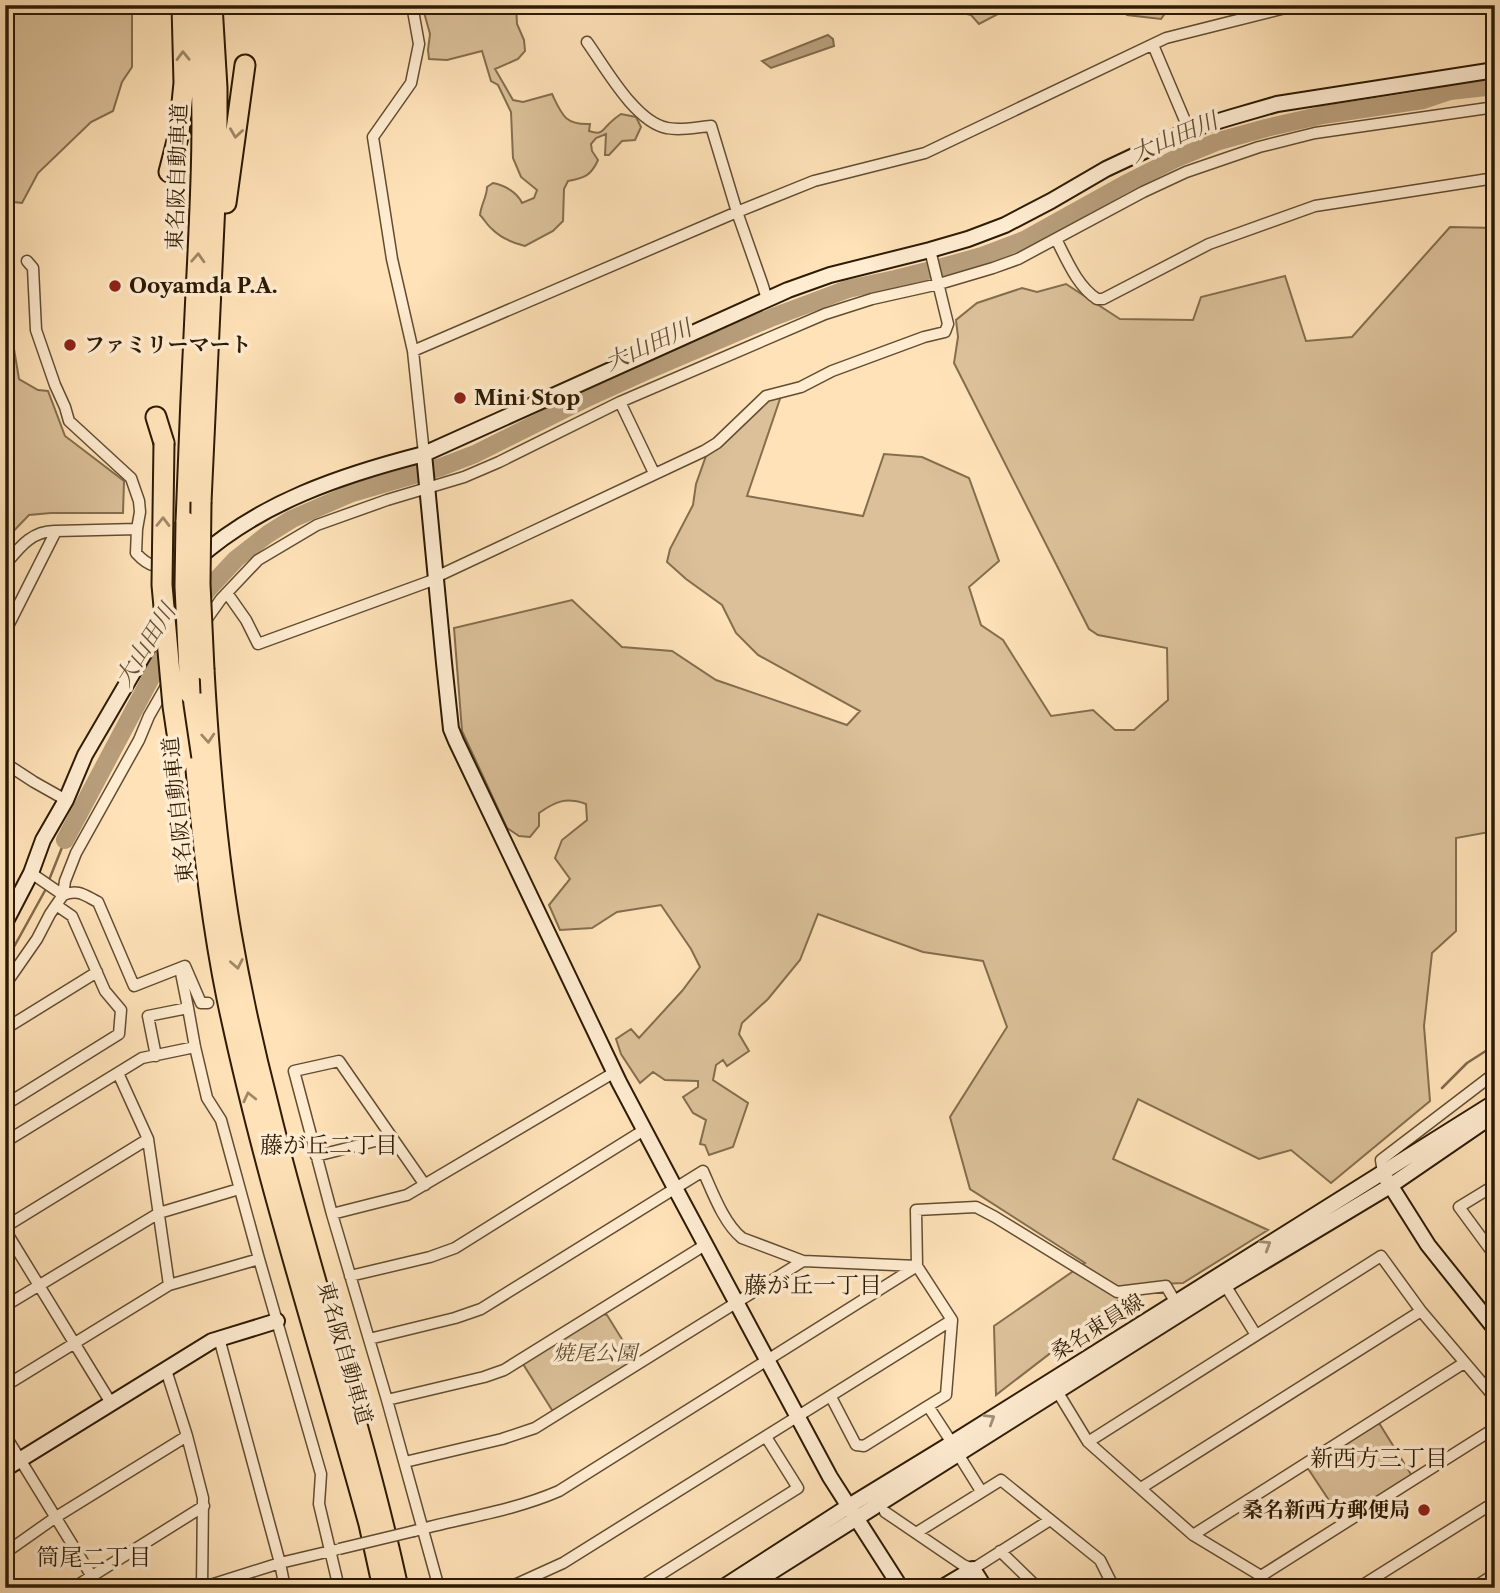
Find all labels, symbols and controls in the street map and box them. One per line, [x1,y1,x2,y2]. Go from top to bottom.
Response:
one-way arrow [176,51,191,62]
street label: 東名阪自動車道 [161,103,192,251]
water label: 大山田川 [1126,105,1225,168]
one-way arrow [228,127,243,139]
one-way arrow [190,252,205,263]
place label: Ooyamda P.A. [129,273,277,298]
marker: Ooyamda P.A. [107,278,123,294]
water label: 大山田川 [600,312,698,376]
place label: ファミリーマート [84,332,252,357]
marker: ファミリーマート [62,337,78,353]
place label: Mini Stop [474,385,580,410]
marker: Mini Stop [452,390,468,406]
one-way arrow [155,516,171,526]
water label: 大山田川 [109,596,183,691]
one-way arrow [200,733,215,744]
street label: 東名阪自動車道 [157,736,198,884]
one-way arrow [229,958,244,969]
one-way arrow [243,1091,258,1103]
district label: 藤が丘二丁目 [260,1131,398,1159]
one-way arrow [1258,1241,1271,1254]
district label: 藤が丘一丁目 [744,1271,882,1299]
street label: 東名阪自動車道 [313,1279,378,1427]
street label: 桑名東員線 [1046,1288,1148,1365]
park label: 焼尾公園 [553,1340,640,1365]
one-way arrow [983,1414,996,1427]
district label: 新西方三丁目 [1310,1444,1448,1472]
place label: 桑名新西方郵便局 [1242,1497,1410,1522]
marker: 桑名新西方郵便局 [1416,1502,1432,1518]
district label: 筒尾二丁目 [37,1543,152,1571]

